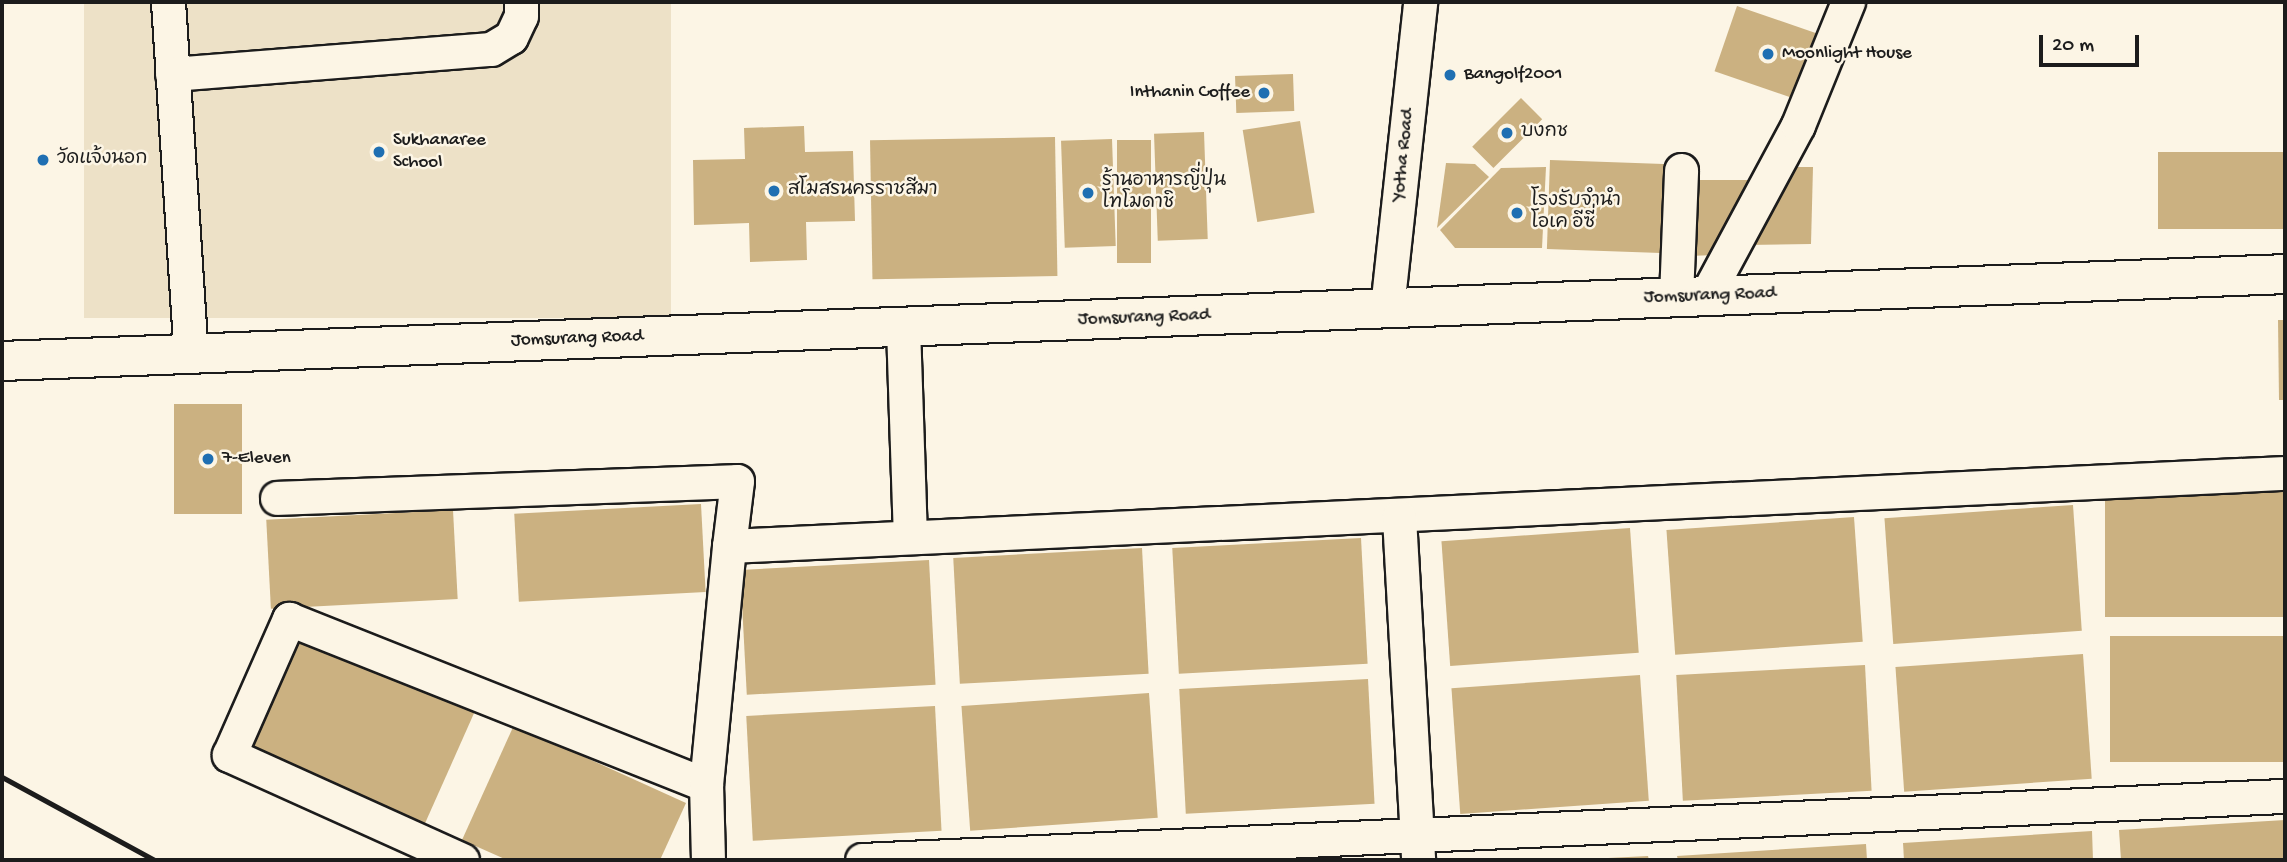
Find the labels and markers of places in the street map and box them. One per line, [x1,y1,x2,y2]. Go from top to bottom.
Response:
place label: Moonlight House [1782,43,1912,65]
marker: Moonlight House [1760,46,1776,62]
place label: Bangolf2001 [1464,64,1563,86]
marker: Bangolf2001 [1442,67,1458,83]
place label: Inthanin Coffee [1130,82,1250,104]
marker: Inthanin Coffee [1256,85,1272,101]
place label: บงกช [1521,122,1568,144]
marker: บงกช [1499,125,1515,141]
place label: Sukhanaree School [393,130,486,174]
marker: Sukhanaree School [371,144,387,160]
place label: วัดแจ้งนอก [57,149,148,171]
marker: วัดแจ้งนอก [35,152,51,168]
place label: ร้านอาหารญี่ปุ่น โทโมดาชิ [1102,171,1226,215]
place label: สโมสรนครราชสีมา [788,180,938,202]
marker: สโมสรนครราชสีมา [766,183,782,199]
marker: ร้านอาหารญี่ปุ่น โทโมดาชิ [1080,185,1096,201]
place label: โรงรับจำนำ โอเค อีซี่ [1531,191,1621,235]
marker: โรงรับจำนำ โอเค อีซี่ [1509,205,1525,221]
place label: 7-Eleven [222,448,291,470]
marker: 7-Eleven [200,451,216,467]

